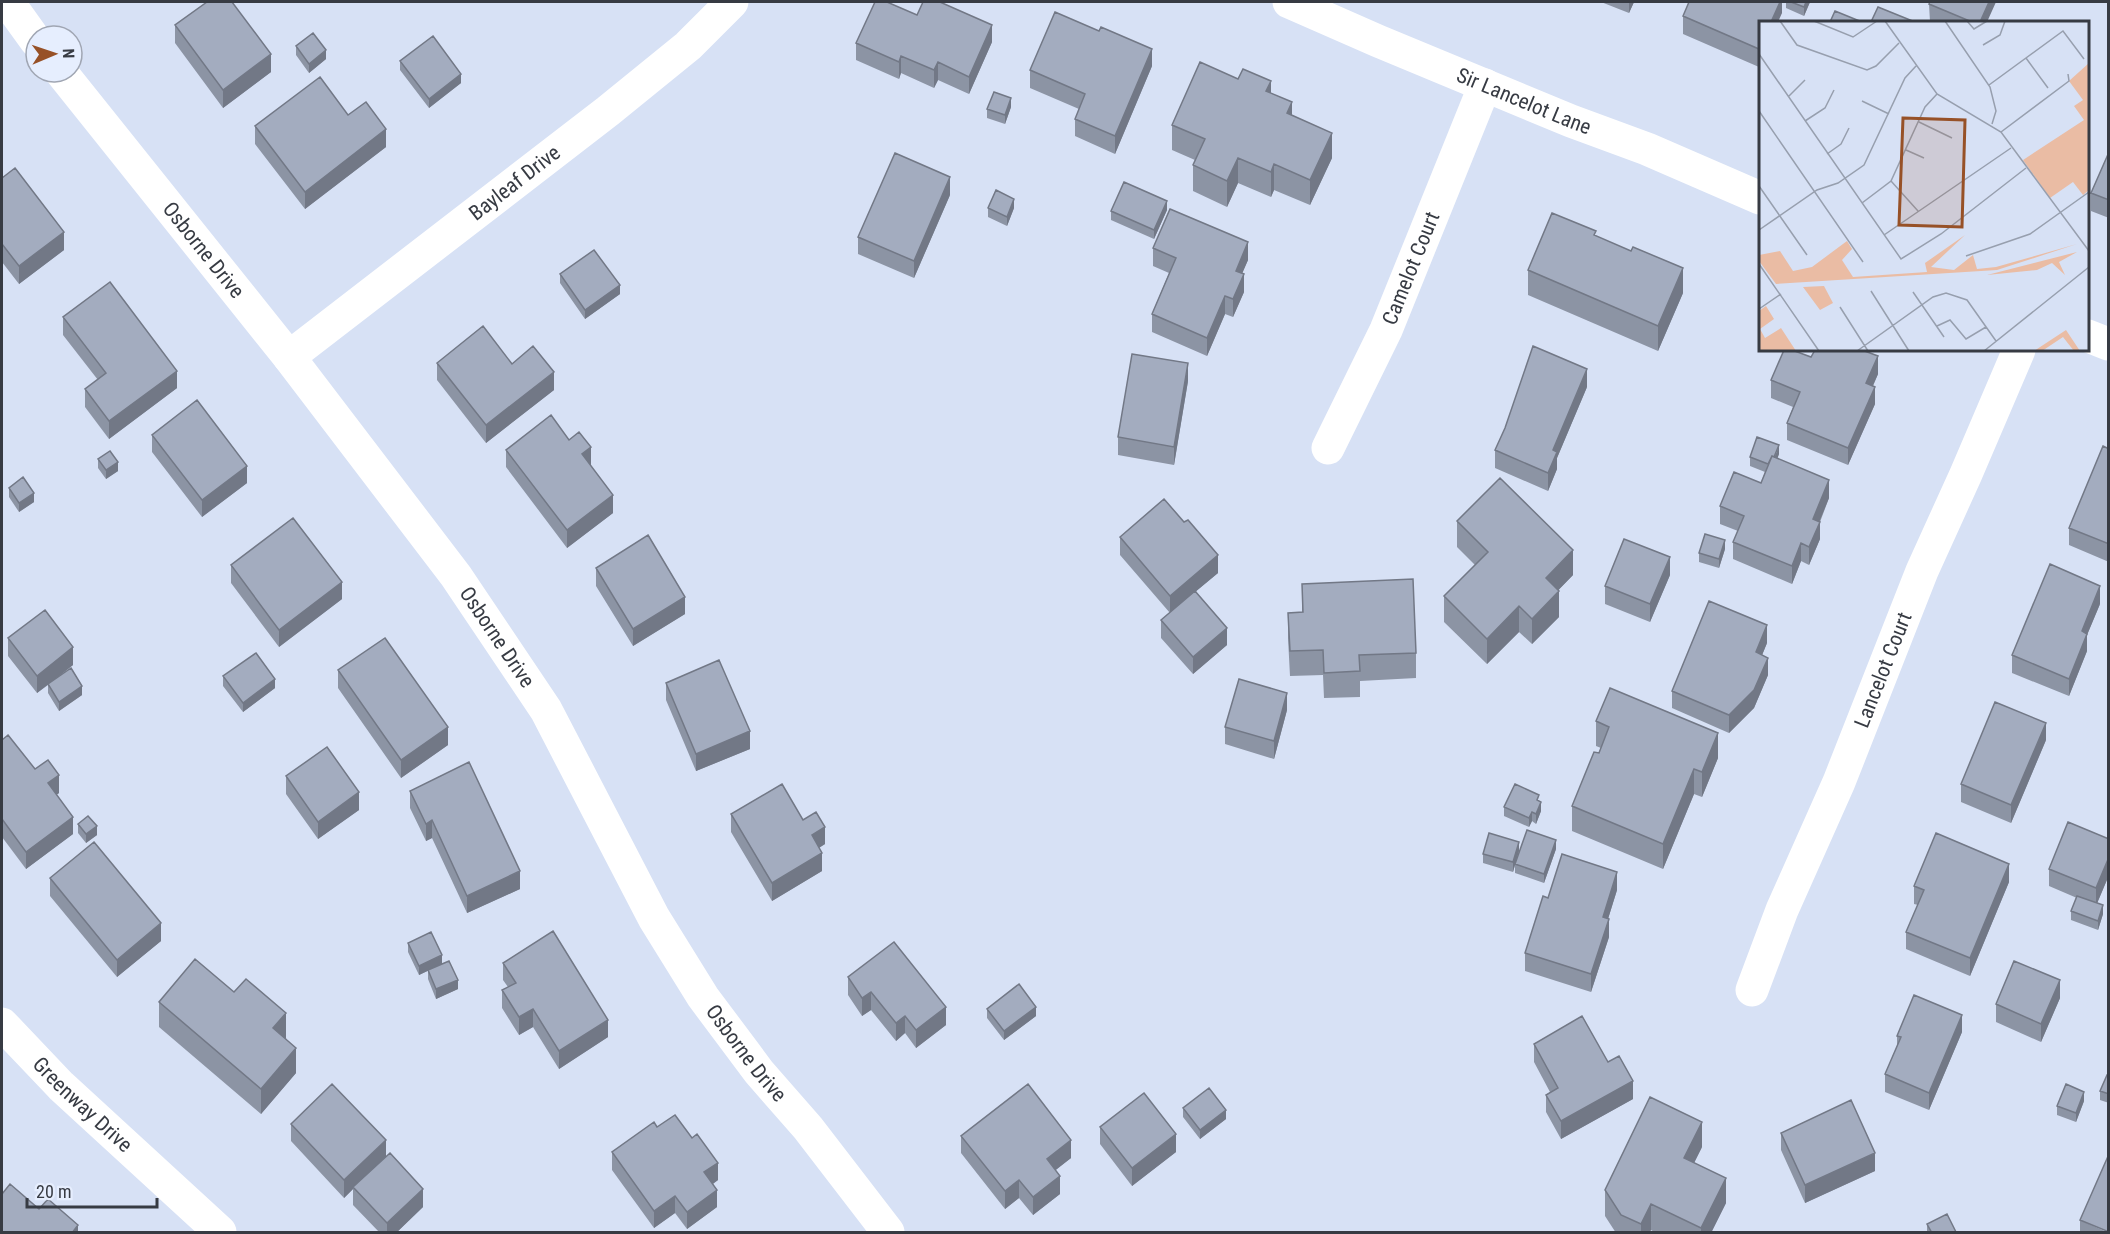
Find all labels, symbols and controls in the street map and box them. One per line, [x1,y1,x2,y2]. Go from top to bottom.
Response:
inset map [1759,21,2089,351]
north arrow [24,24,84,84]
text: N [59,48,78,59]
street label: Sir Lancelot Lane [1453,63,1595,139]
street label: Bayleaf Drive [464,140,565,226]
street label: Osborne Drive [158,197,249,303]
street label: Camelot Court [1377,208,1444,328]
street label: Osborne Drive [455,582,540,692]
street label: Lancelot Court [1850,609,1917,731]
street label: Osborne Drive [701,1000,791,1107]
street label: Greenway Drive [28,1052,137,1157]
scale bar [27,1171,158,1209]
text: 20 m [36,1181,71,1202]

